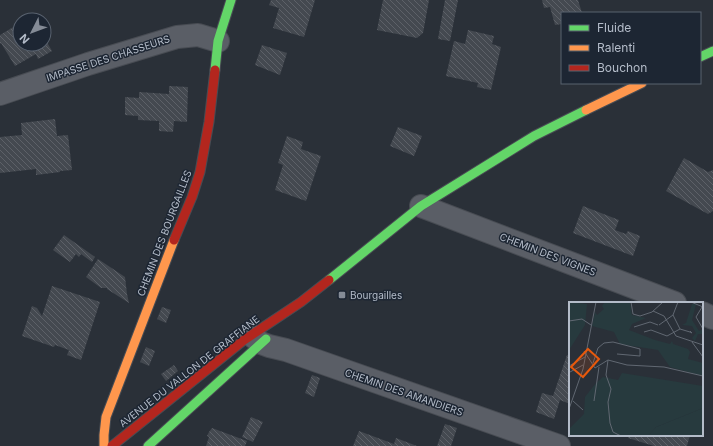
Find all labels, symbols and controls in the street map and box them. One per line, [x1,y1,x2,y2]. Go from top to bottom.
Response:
north arrow [12,12,52,52]
legend [561,12,701,84]
text: Fluide [597,20,631,35]
text: N [17,31,33,46]
street label: IMPASSE DES CHASSEURS [45,32,171,84]
text: Ralenti [597,40,635,55]
text: Bouchon [597,60,647,75]
street label: CHEMIN DES BOURGAILLES [134,168,194,298]
street label: CHEMIN DES VIGNES [498,230,598,278]
place label: Bourgailles [350,289,402,301]
marker: Bourgailles [337,290,347,300]
inset map [569,302,703,436]
street label: AVENUE DU VALLON DE GRAFFIANE [117,313,261,429]
street label: CHEMIN DES AMANDIERS [343,366,465,418]

